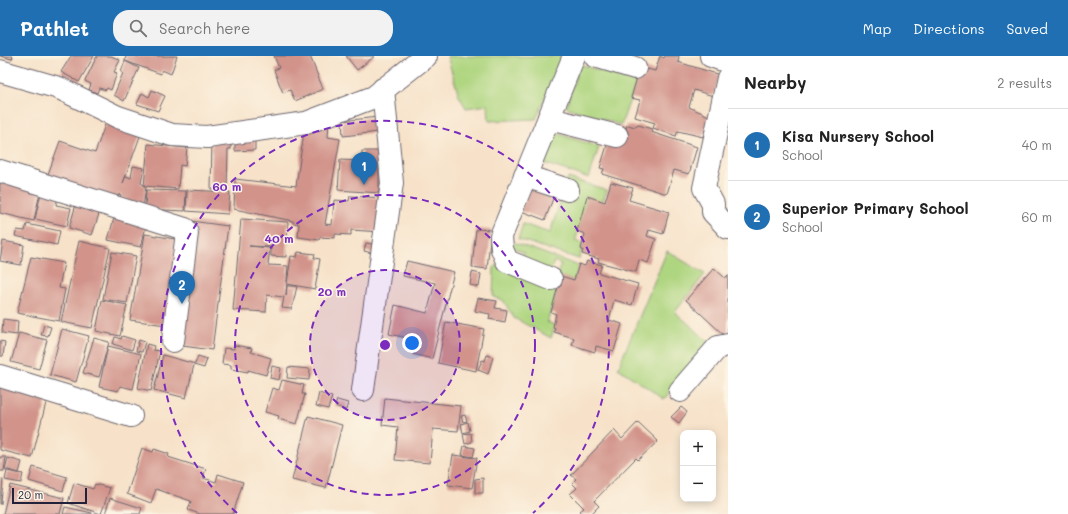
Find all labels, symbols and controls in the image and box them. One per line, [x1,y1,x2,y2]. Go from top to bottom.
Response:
search box [113,10,393,46]
text: Pathlet [20,16,89,41]
icon: search [127,17,149,39]
text: Search here [159,18,250,38]
text: Map [863,19,891,38]
text: Directions [913,19,984,38]
text: Saved [1006,19,1048,38]
text: Nearby [744,71,806,93]
text: 2 results [997,74,1052,91]
text: Kisa Nursery School [782,126,934,146]
text: 1 [754,136,760,153]
text: 40 m [1022,136,1052,153]
text: School [782,146,823,163]
pin: 1 [351,152,377,185]
text: 60 m [213,178,241,194]
text: Superior Primary School [782,198,969,218]
text: 2 [753,208,761,225]
text: 60 m [1022,208,1052,225]
text: School [782,218,823,235]
text: 40 m [264,230,294,246]
pin: 2 [169,271,195,304]
text: 20 m [318,283,346,299]
your location [402,333,422,353]
centre of rings [378,338,392,352]
map controls [680,430,716,502]
button: + [680,430,716,466]
button: − [680,466,716,502]
scale bar [12,486,87,505]
text: 20 m [18,487,43,502]

